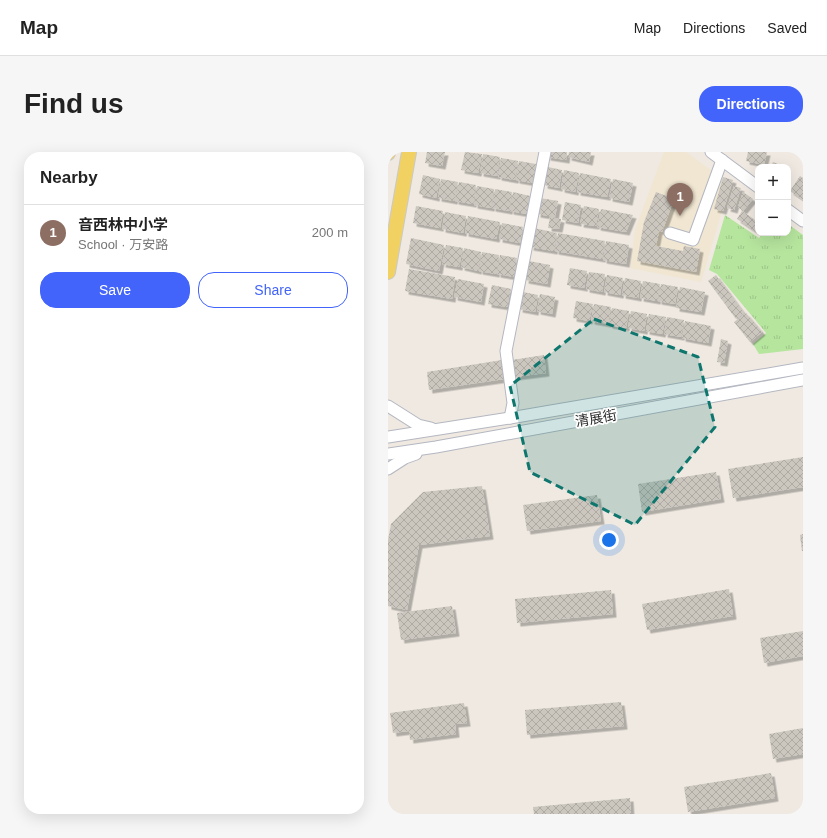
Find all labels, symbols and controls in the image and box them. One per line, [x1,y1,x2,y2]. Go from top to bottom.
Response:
text: Map [20,17,58,38]
text: Map [634,20,661,36]
text: Directions [683,20,745,36]
text: Saved [767,20,807,36]
button: Directions [699,86,803,122]
text: Find us [24,88,124,119]
map controls [755,164,791,236]
button: + [755,164,791,200]
text: Nearby [40,168,98,187]
pin: 1 [667,183,693,216]
button: − [755,200,791,236]
text: 音西林中小学 [78,216,168,233]
text: 1 [49,225,57,240]
text: 200 m [312,225,348,240]
text: School · 万安路 [78,237,168,252]
button: Save [40,272,190,308]
button: Share [198,272,348,308]
street label: 清展街 [574,406,618,430]
your location [599,530,619,550]

